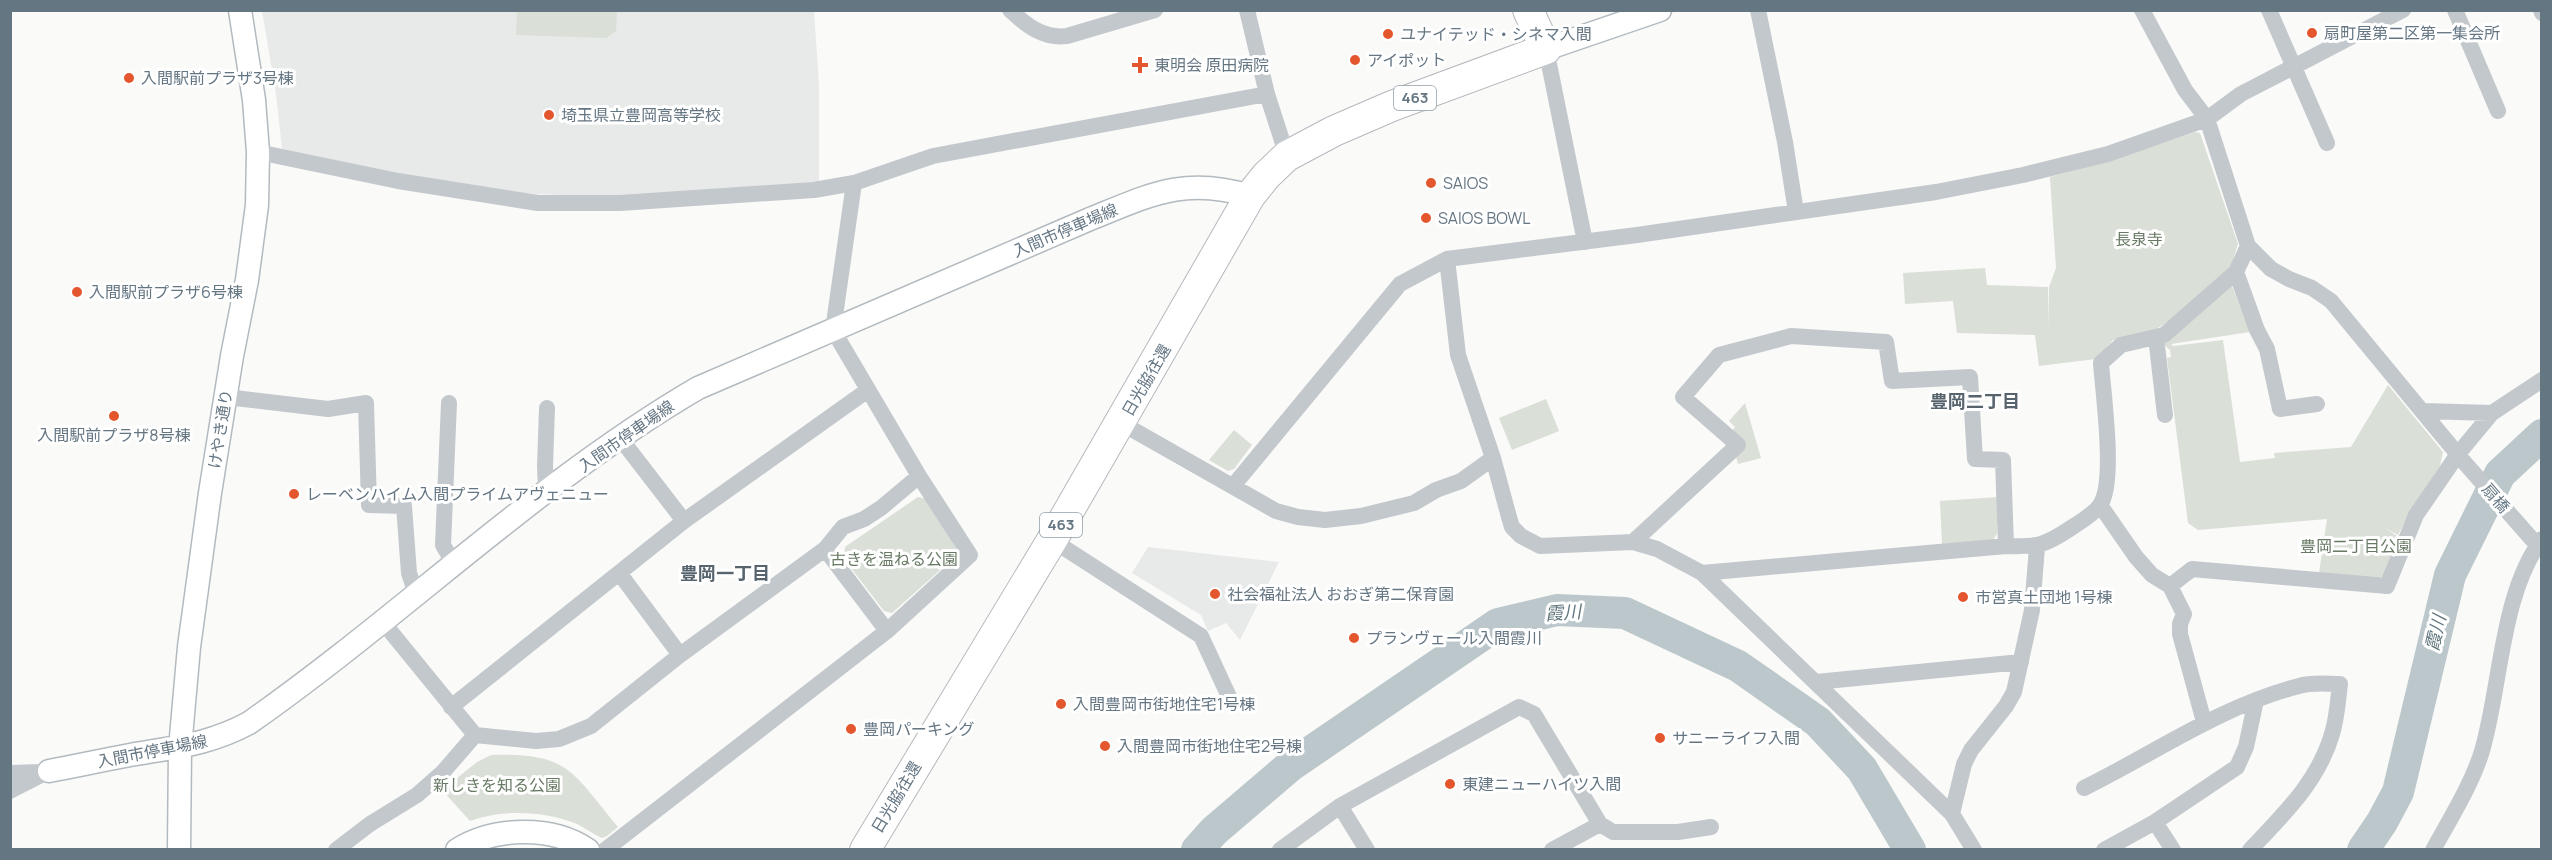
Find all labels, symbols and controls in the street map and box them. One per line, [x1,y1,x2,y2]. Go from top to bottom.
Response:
place label: 扇町屋第二区第一集会所 [2324,22,2500,44]
place label: ユナイテッド・シネマ入間 [1400,23,1592,45]
marker: 扇町屋第二区第一集会所 [2305,26,2319,40]
marker: ユナイテッド・シネマ入間 [1381,27,1395,41]
place label: アイポット [1367,49,1446,71]
marker: アイポット [1348,53,1362,67]
place label: 東明会 原田病院 [1154,54,1269,76]
marker: 東明会 原田病院 [1131,56,1149,74]
place label: 入間駅前プラザ3号棟 [141,67,294,89]
marker: 入間駅前プラザ3号棟 [122,71,136,85]
road number: 463 [1394,86,1436,110]
place label: 埼玉県立豊岡高等学校 [561,104,721,126]
marker: 埼玉県立豊岡高等学校 [542,108,556,122]
place label: SAIOS [1443,172,1488,194]
marker: SAIOS [1424,176,1438,190]
street label: 入間市停車場線 [1009,198,1121,262]
place label: SAIOS BOWL [1438,207,1530,229]
marker: SAIOS BOWL [1419,211,1433,225]
park label: 長泉寺 [2115,228,2163,250]
place label: 入間駅前プラザ6号棟 [89,281,243,303]
marker: 入間駅前プラザ6号棟 [70,285,84,299]
street label: 日光脇往還 [1116,340,1176,420]
street label: けやき通り [203,388,237,470]
district label: 豊岡二丁目 [1930,389,2020,413]
street label: 入間市停車場線 [574,395,678,477]
marker: 入間駅前プラザ8号棟 [107,409,121,423]
place label: 入間駅前プラザ8号棟 [37,424,191,446]
street label: 扇橋 [2477,479,2515,517]
place label: レーベンハイム入間プライムアヴェニュー [306,483,609,505]
marker: レーベンハイム入間プライムアヴェニュー [287,487,301,501]
road number: 463 [1040,513,1082,537]
park label: 豊岡二丁目公園 [2300,535,2412,557]
park label: 古きを温ねる公園 [830,548,958,570]
district label: 豊岡一丁目 [680,561,770,585]
place label: 社会福祉法人 おおぎ第二保育園 [1227,583,1454,605]
place label: 市営真土団地 1号棟 [1975,586,2112,608]
marker: 社会福祉法人 おおぎ第二保育園 [1208,587,1222,601]
marker: 市営真土団地 1号棟 [1956,590,1970,604]
water label: 霞川 [1544,599,1584,625]
water label: 霞川 [2419,611,2451,653]
place label: プランヴェール入間霞川 [1366,627,1542,649]
marker: プランヴェール入間霞川 [1347,631,1361,645]
place label: 入間豊岡市街地住宅1号棟 [1073,693,1255,715]
marker: 入間豊岡市街地住宅1号棟 [1054,697,1068,711]
place label: 豊岡パーキング [863,718,975,740]
marker: 豊岡パーキング [844,722,858,736]
place label: サニーライフ入間 [1672,727,1800,749]
street label: 入間市停車場線 [95,730,209,772]
marker: サニーライフ入間 [1653,731,1667,745]
place label: 入間豊岡市街地住宅2号棟 [1117,735,1302,757]
marker: 入間豊岡市街地住宅2号棟 [1098,739,1112,753]
street label: 日光脇往還 [866,757,926,837]
place label: 東建ニューハイツ入間 [1462,773,1621,795]
park label: 新しきを知る公園 [433,774,561,796]
marker: 東建ニューハイツ入間 [1443,777,1457,791]

